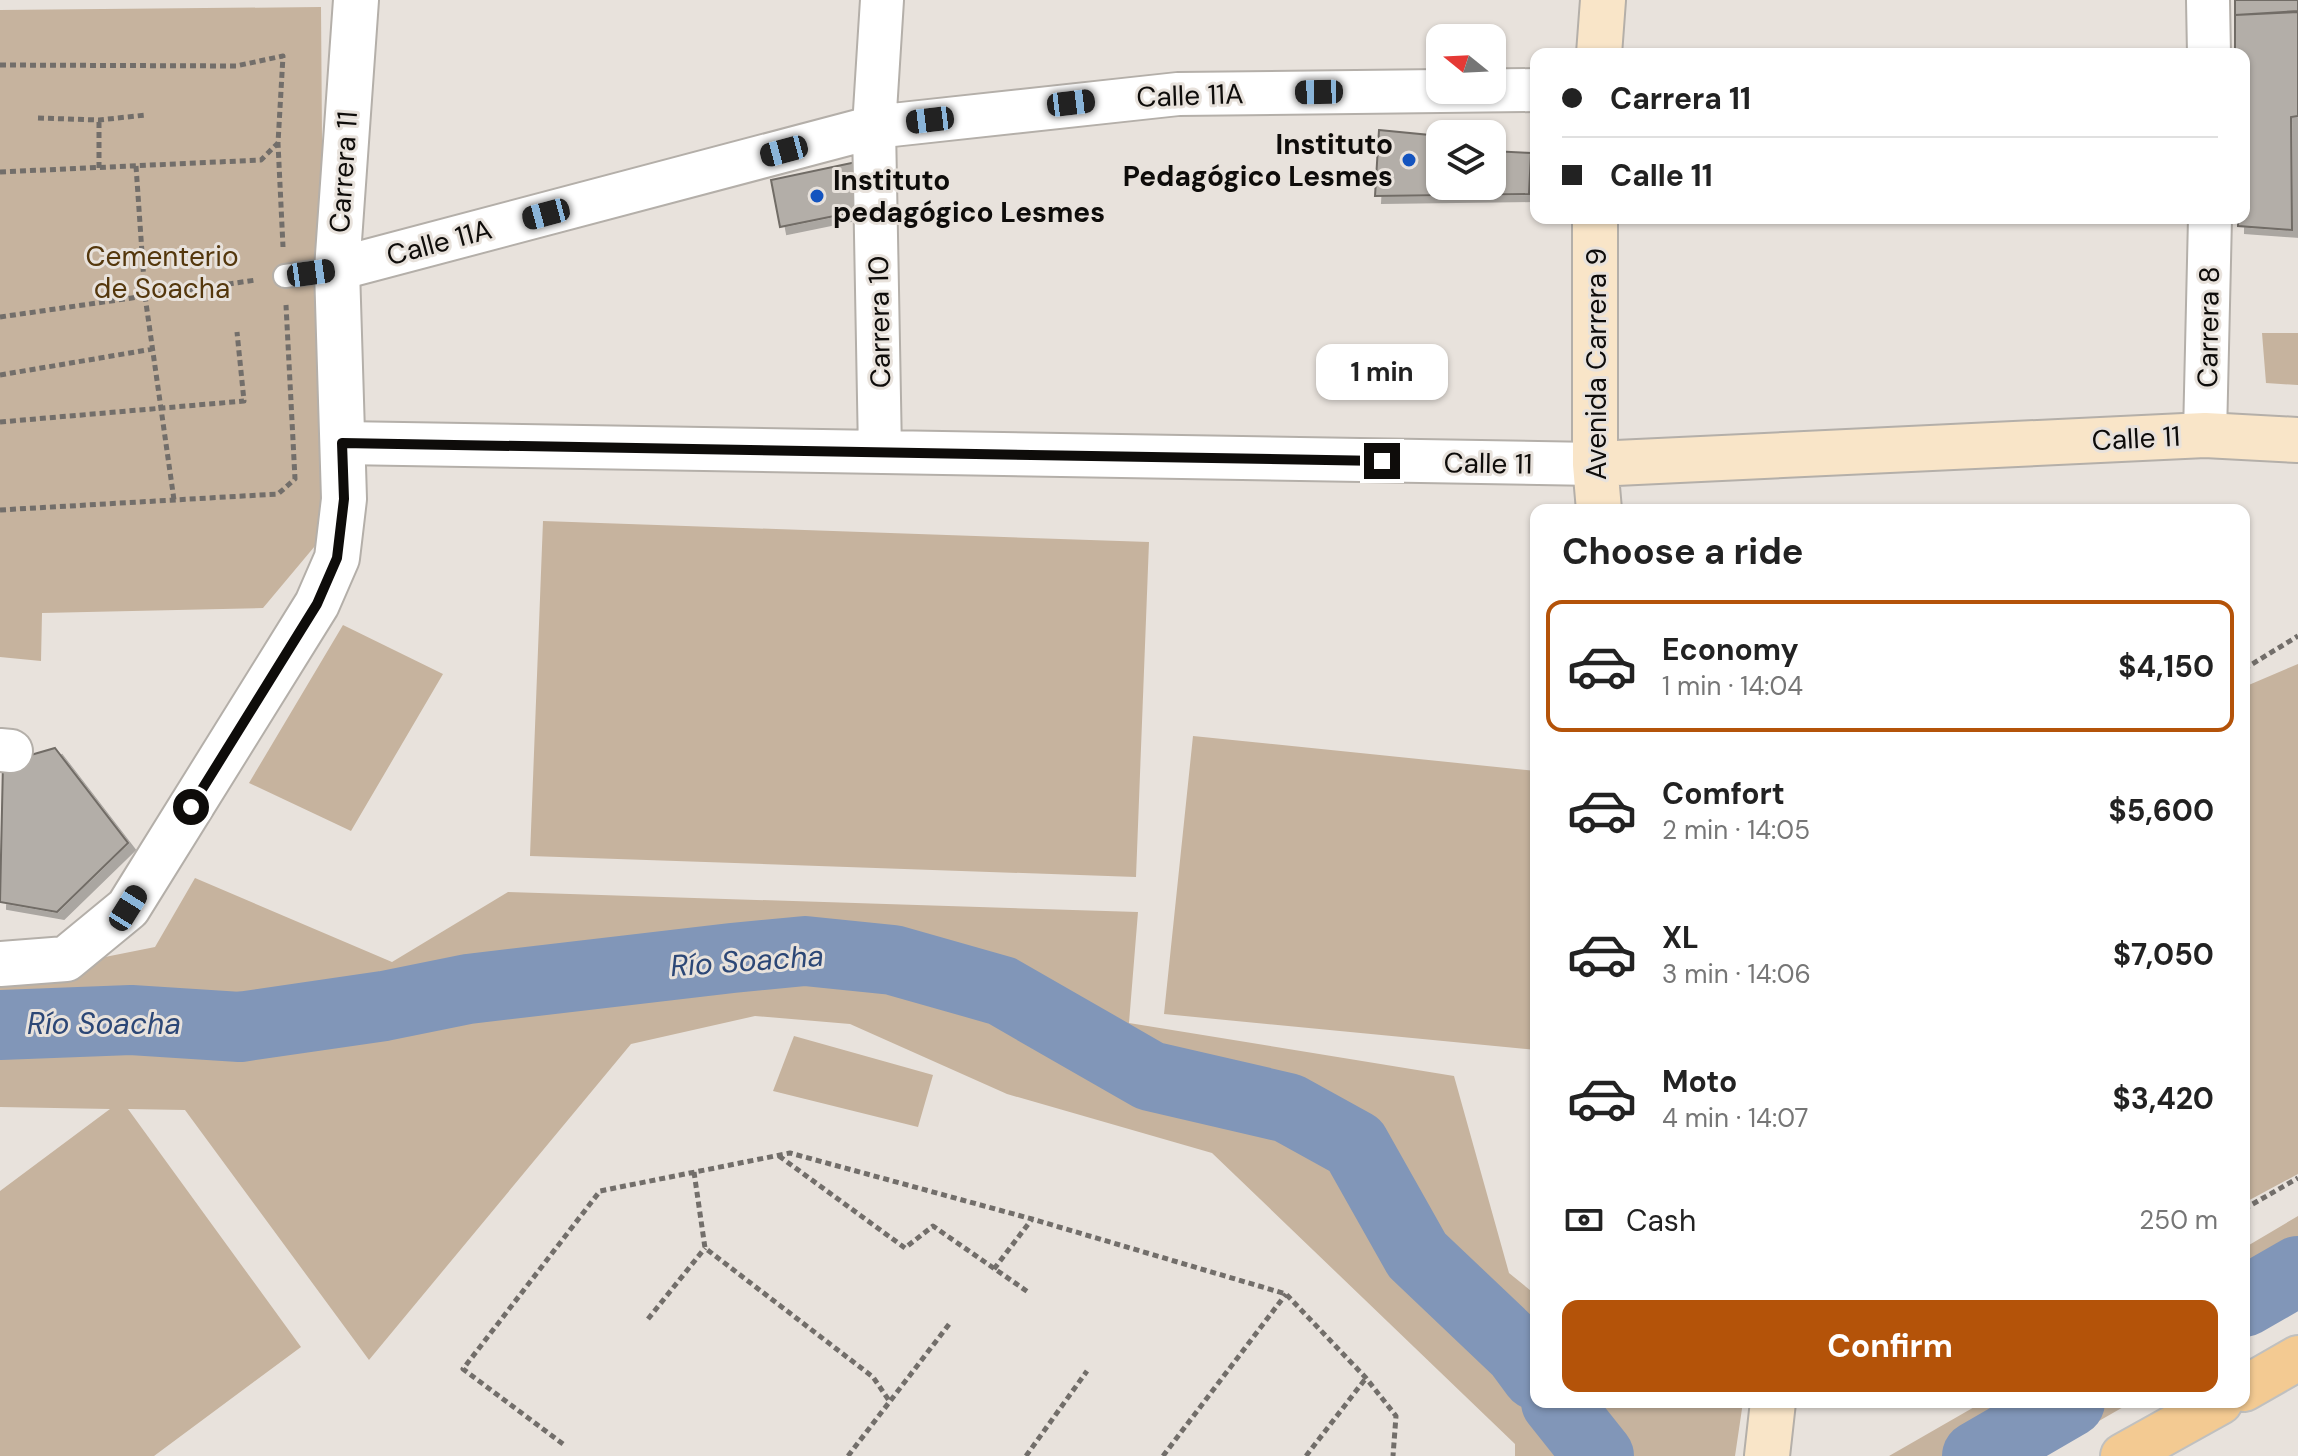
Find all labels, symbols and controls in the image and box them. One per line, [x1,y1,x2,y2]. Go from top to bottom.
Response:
north arrow [1426,24,1506,104]
map controls [1426,24,1506,200]
street label: Calle 11A [1136,75,1244,116]
text: Carrera 11 [1610,79,1751,118]
car [1295,80,1343,104]
car [1046,88,1096,118]
car [905,105,955,135]
street label: Carrera 11 [321,110,366,234]
button: layers [1426,120,1506,200]
place label: Instituto Pedagógico Lesmes [1123,126,1393,195]
car [758,133,810,169]
marker: Instituto Pedagógico Lesmes [1400,151,1418,169]
text: Calle 11 [1610,156,1713,195]
place label: Instituto pedagógico Lesmes [833,162,1105,231]
marker: Instituto pedagógico Lesmes [808,187,826,205]
car [520,196,572,232]
street label: Calle 11A [383,211,496,274]
park label: Cementerio de Soacha [85,238,239,307]
street label: Avenida Carrera 9 [1578,248,1615,480]
street label: Carrera 10 [860,256,899,388]
car [286,258,336,288]
street label: Carrera 8 [2189,266,2228,388]
callout: 1 min [1316,345,1448,401]
text: 1 min [1350,355,1414,389]
street label: Calle 11 [2091,418,2181,459]
route end [1364,443,1400,479]
street label: Calle 11 [1443,444,1533,483]
text: Choose a ride [1562,528,1803,575]
icon: car [1566,630,1638,702]
text: Economy [1662,630,1799,669]
text: $4,150 [2118,647,2214,686]
text: 1 min · 14:04 [1662,669,1803,703]
icon: car [1566,774,1638,846]
text: Comfort [1662,774,1785,813]
route start [173,789,209,825]
text: $5,600 [2109,791,2214,830]
text: 2 min · 14:05 [1662,813,1810,847]
car [105,881,151,935]
icon: car [1566,918,1638,990]
text: XL [1662,918,1699,957]
text: $7,050 [2113,935,2214,974]
water label: Río Soacha [669,936,825,985]
text: 3 min · 14:06 [1662,957,1811,991]
water label: Río Soacha [27,1004,181,1043]
icon: car [1566,1062,1638,1134]
text: Moto [1662,1062,1737,1101]
text: $3,420 [2113,1079,2214,1118]
text: 4 min · 14:07 [1662,1101,1808,1135]
icon: cash [1562,1198,1606,1242]
text: Cash [1626,1201,1696,1240]
text: 250 m [2139,1203,2218,1237]
button: Confirm [1562,1300,2218,1392]

